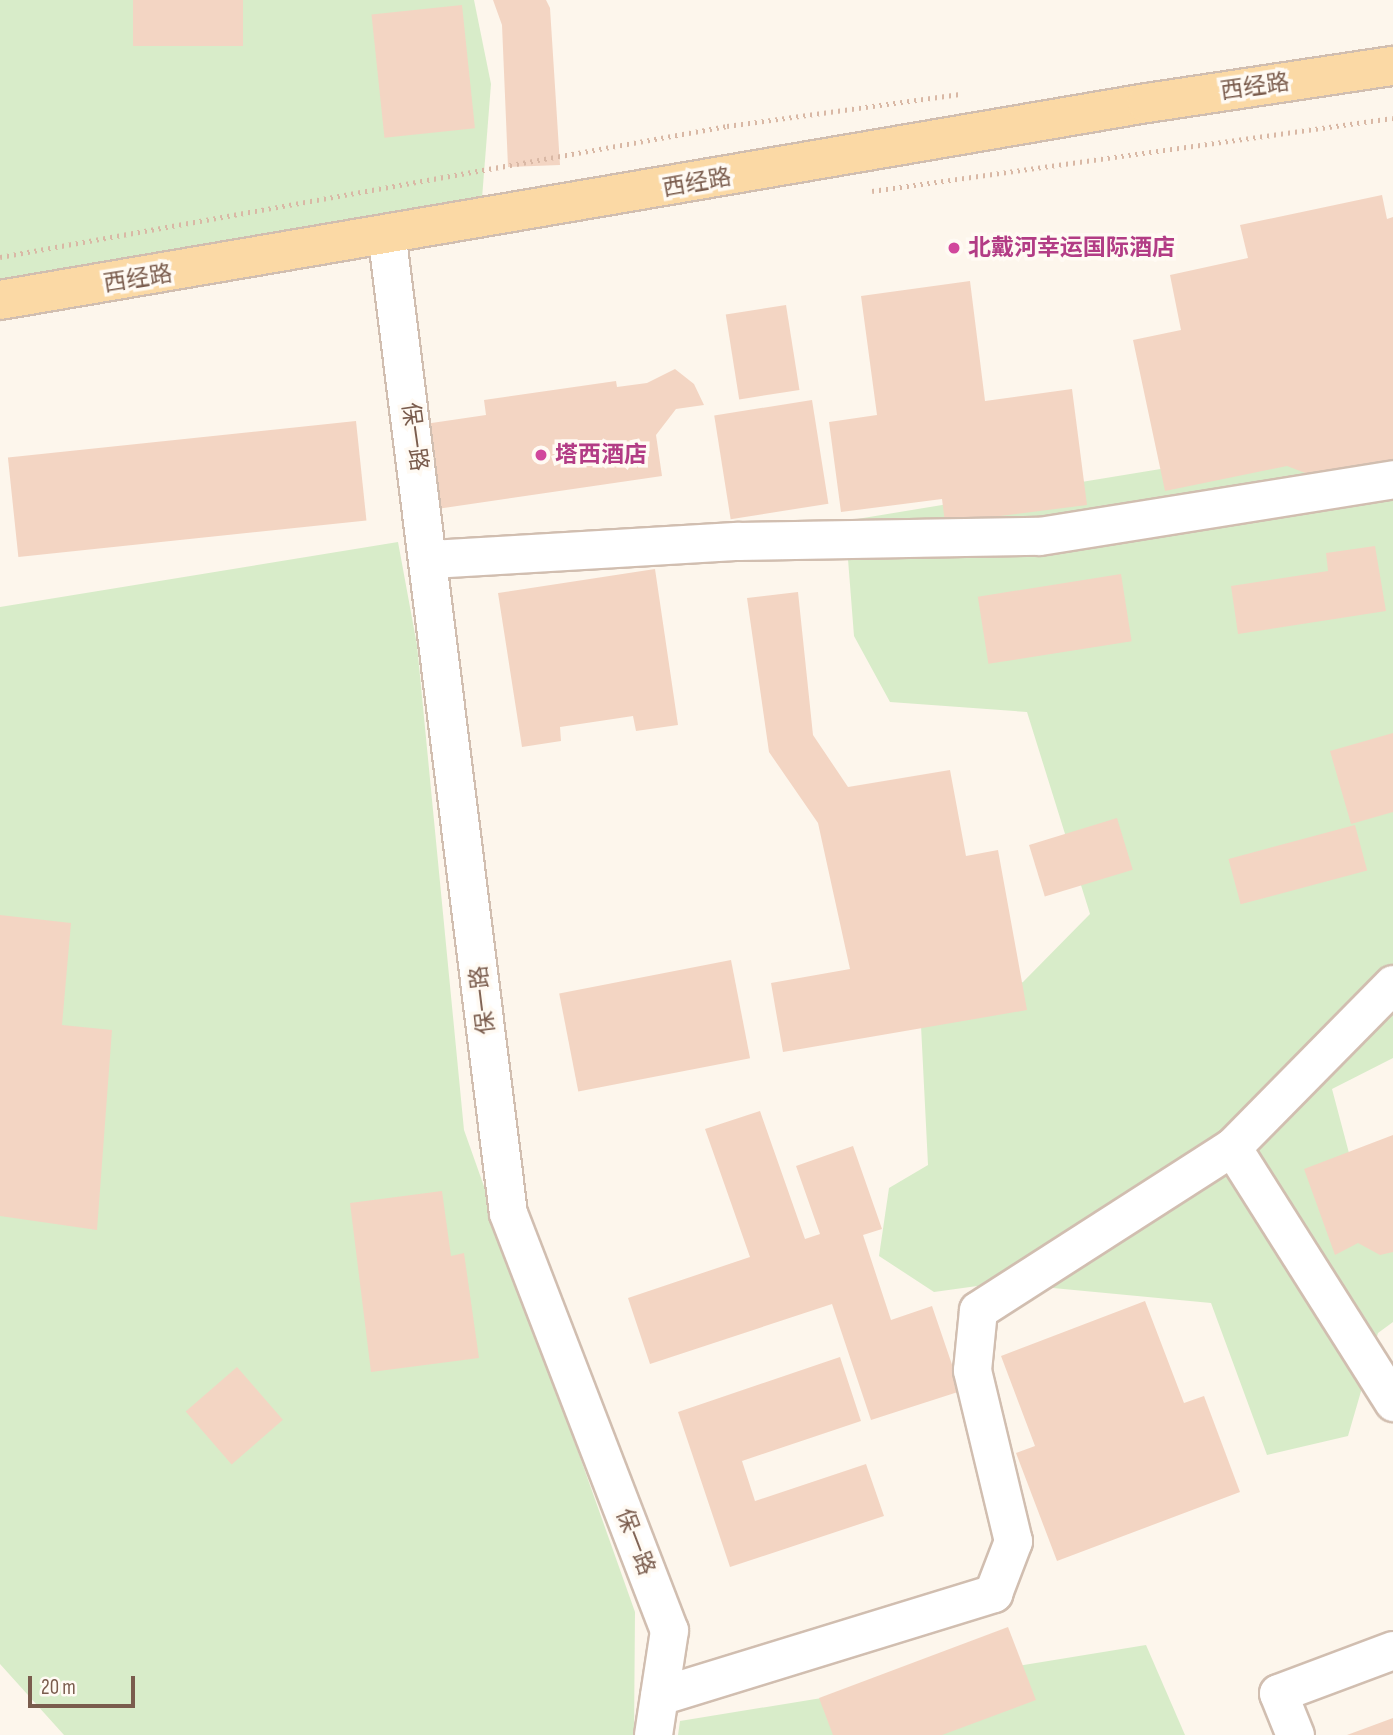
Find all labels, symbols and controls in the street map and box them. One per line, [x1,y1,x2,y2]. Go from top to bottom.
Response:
street label: 西经路 [1219,69,1291,105]
street label: 西经路 [661,163,733,203]
place label: 北戴河幸运国际酒店 [968,234,1175,262]
marker: 北戴河幸运国际酒店 [946,240,962,256]
street label: 西经路 [102,260,174,298]
street label: 保一路 [396,401,432,473]
place label: 塔西酒店 [555,441,647,469]
marker: 塔西酒店 [533,447,549,463]
street label: 保一路 [465,964,501,1036]
street label: 保一路 [610,1505,660,1579]
scale bar [32,1662,138,1706]
text: 20 m [41,1675,76,1700]

